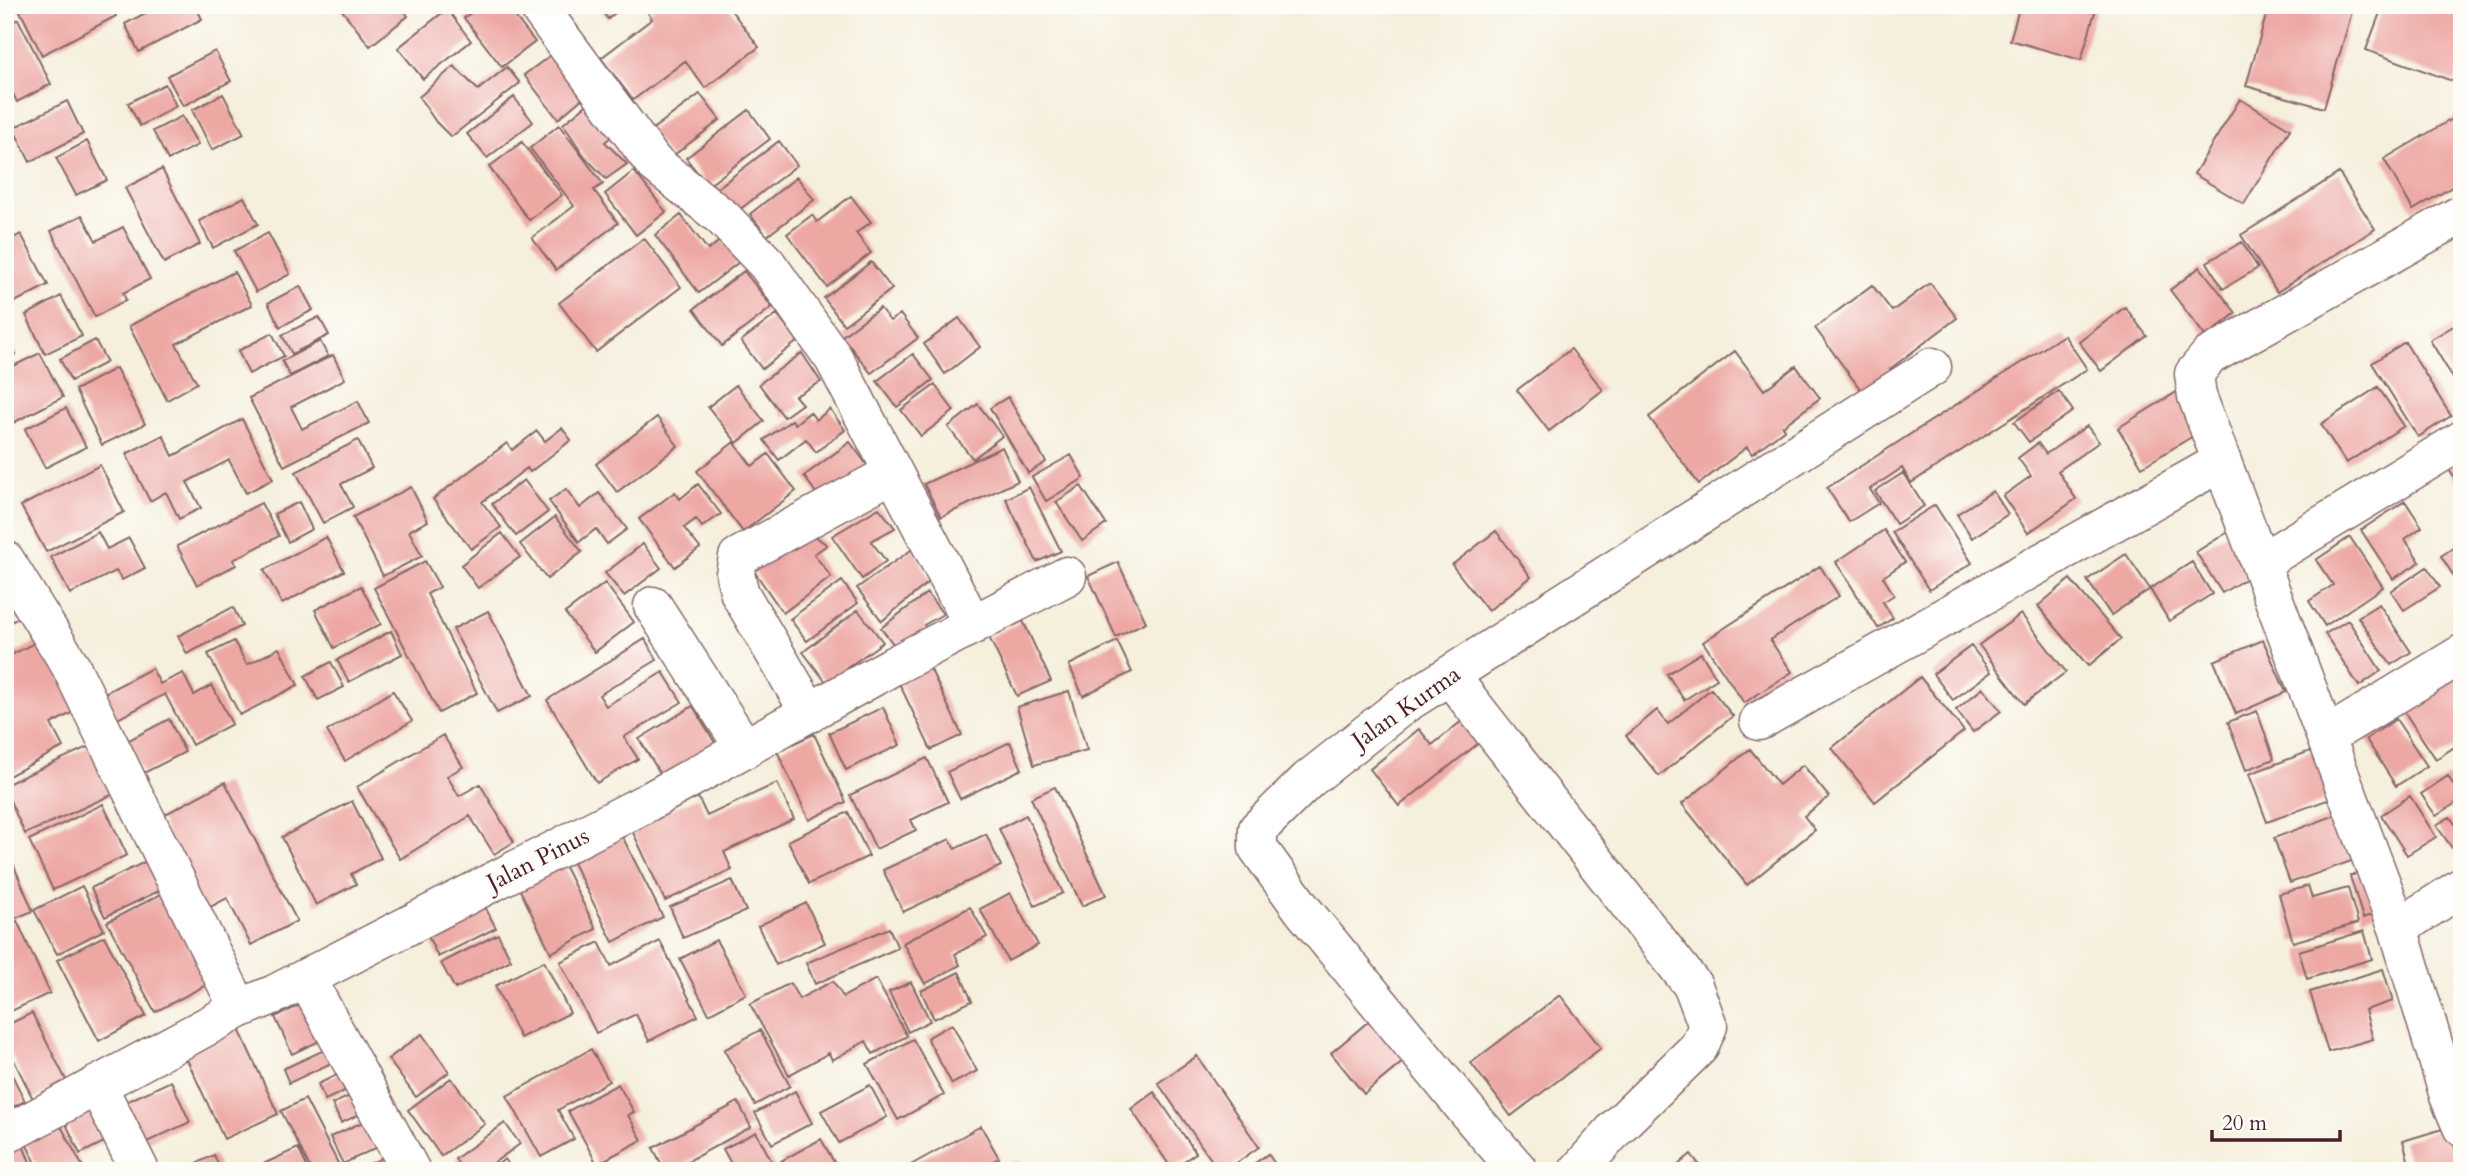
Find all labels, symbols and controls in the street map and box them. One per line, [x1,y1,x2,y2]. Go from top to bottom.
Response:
street label: Jalan Kurma [1343,658,1468,759]
street label: Jalan Pinus [479,820,595,901]
scale bar [2212,1099,2339,1143]
text: 20 m [2222,1109,2267,1138]

